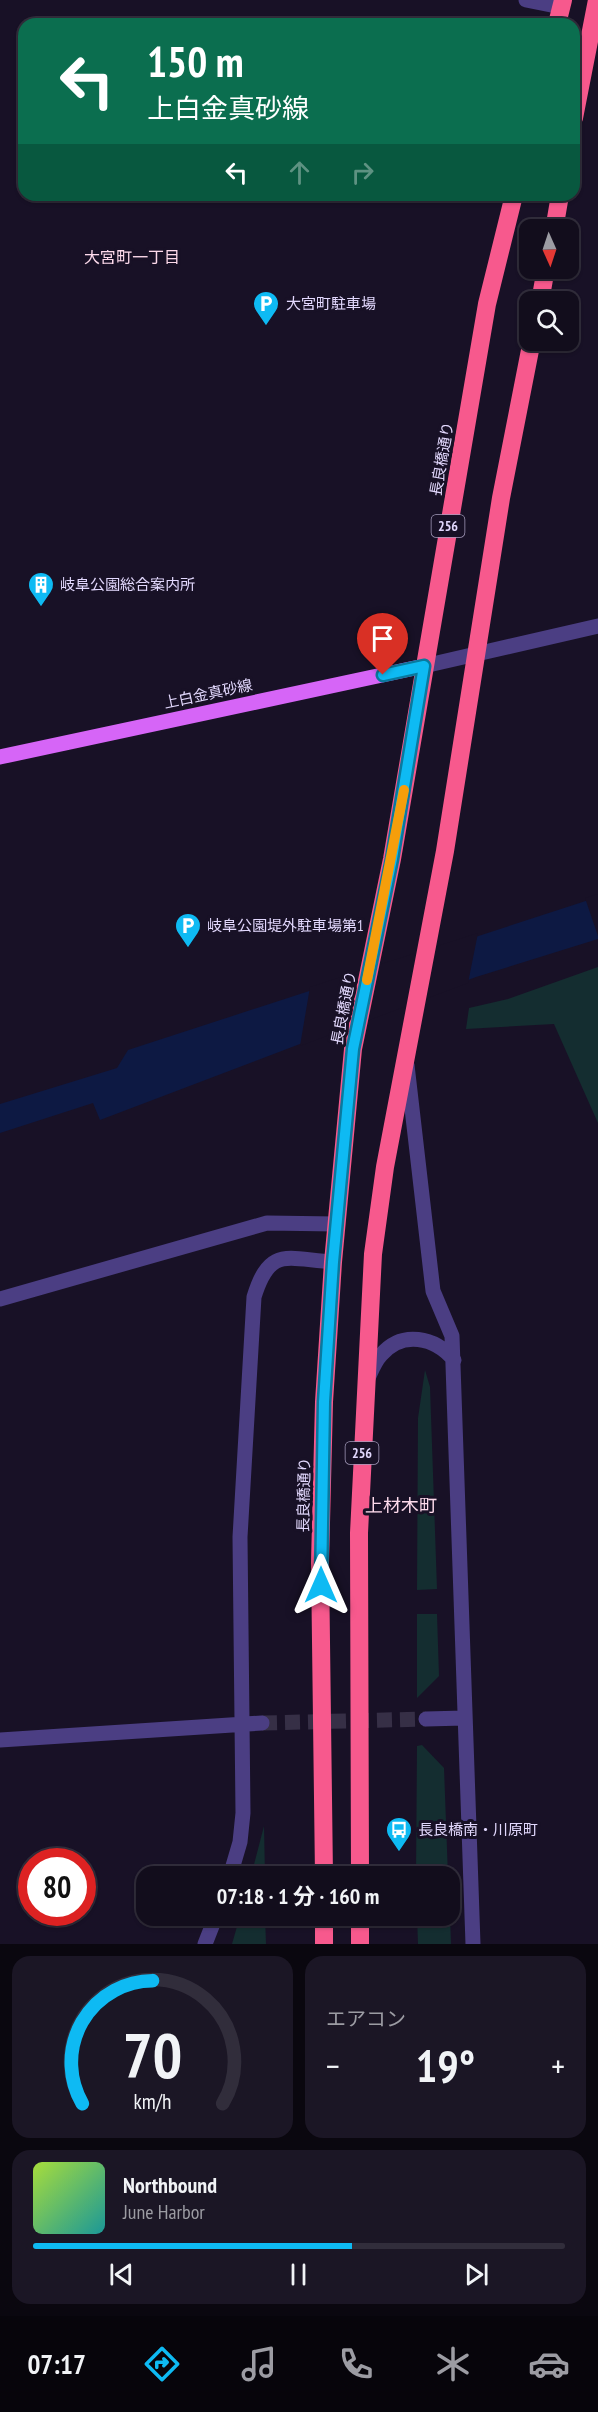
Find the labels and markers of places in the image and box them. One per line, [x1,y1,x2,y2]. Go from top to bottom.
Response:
parking icon: 大宮町駐車場 [251,289,281,327]
place label: 大宮町駐車場 [286,294,376,313]
building icon: 岐阜公園総合案内所 [26,570,56,608]
place label: 岐阜公園総合案内所 [60,575,195,594]
pin [357,613,408,675]
parking icon: 岐阜公園堤外駐車場第1 [173,911,203,949]
place label: 岐阜公園堤外駐車場第1 [207,916,364,935]
bus stop icon: 長良橋南・川原町 [384,1815,414,1853]
place label: 長良橋南・川原町 [418,1820,538,1839]

